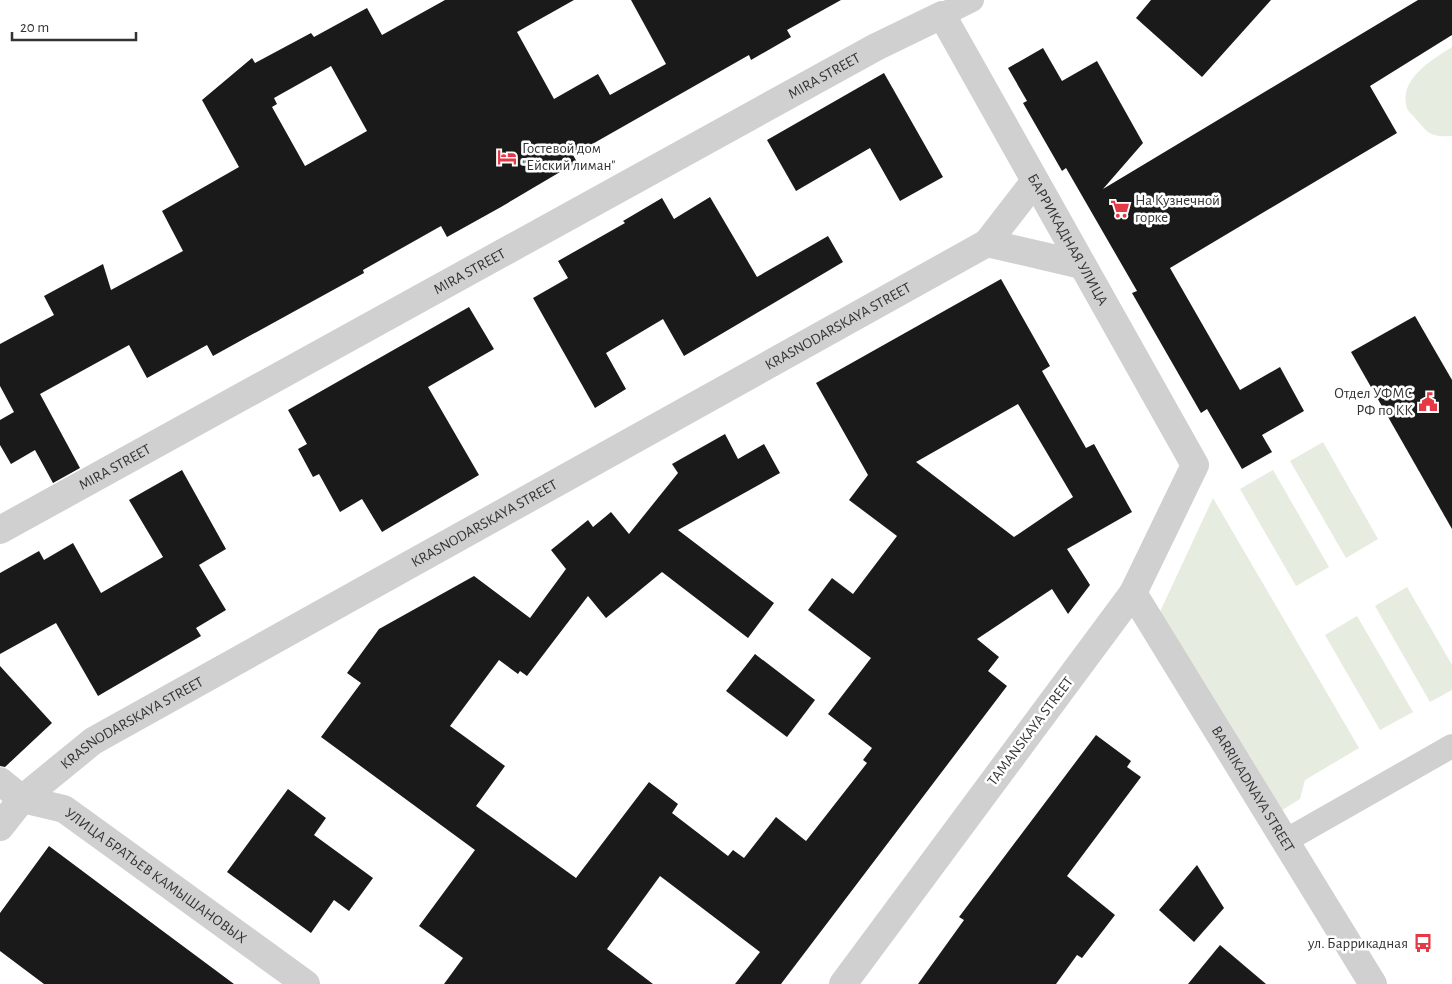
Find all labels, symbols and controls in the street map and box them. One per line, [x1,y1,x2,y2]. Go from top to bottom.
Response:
scale bar [12,10,136,42]
text: 20 m [20,20,49,35]
street label: MIRA STREET [786,50,863,102]
place label: Гостевой дом "Ейский лиман" [522,141,615,173]
hotel icon: Гостевой дом "Ейский лиман" [496,146,518,168]
street label: БАРРИКАДНАЯ УЛИЦА [1025,171,1111,308]
place label: На Кузнечной горке [1135,193,1220,225]
supermarket icon: На Кузнечной горке [1109,198,1131,220]
street label: MIRA STREET [431,246,509,297]
street label: KRASNODARSKAYA STREET [763,280,914,373]
place label: Отдел УФМС РФ по КК [1334,386,1413,418]
public building icon: Отдел УФМС РФ по КК [1417,391,1439,413]
street label: MIRA STREET [76,441,154,493]
street label: KRASNODARSKAYA STREET [409,477,560,570]
street label: KRASNODARSKAYA STREET [58,674,207,772]
street label: TAMANSKAYA STREET [985,674,1076,788]
street label: BARRIKADNAYA STREET [1209,724,1298,856]
street label: УЛИЦА БРАТЬЕВ КАМЫШАНОВЫХ [62,805,249,947]
bus stop icon: ул. Баррикадная [1412,932,1434,954]
place label: ул. Баррикадная [1307,936,1408,951]

